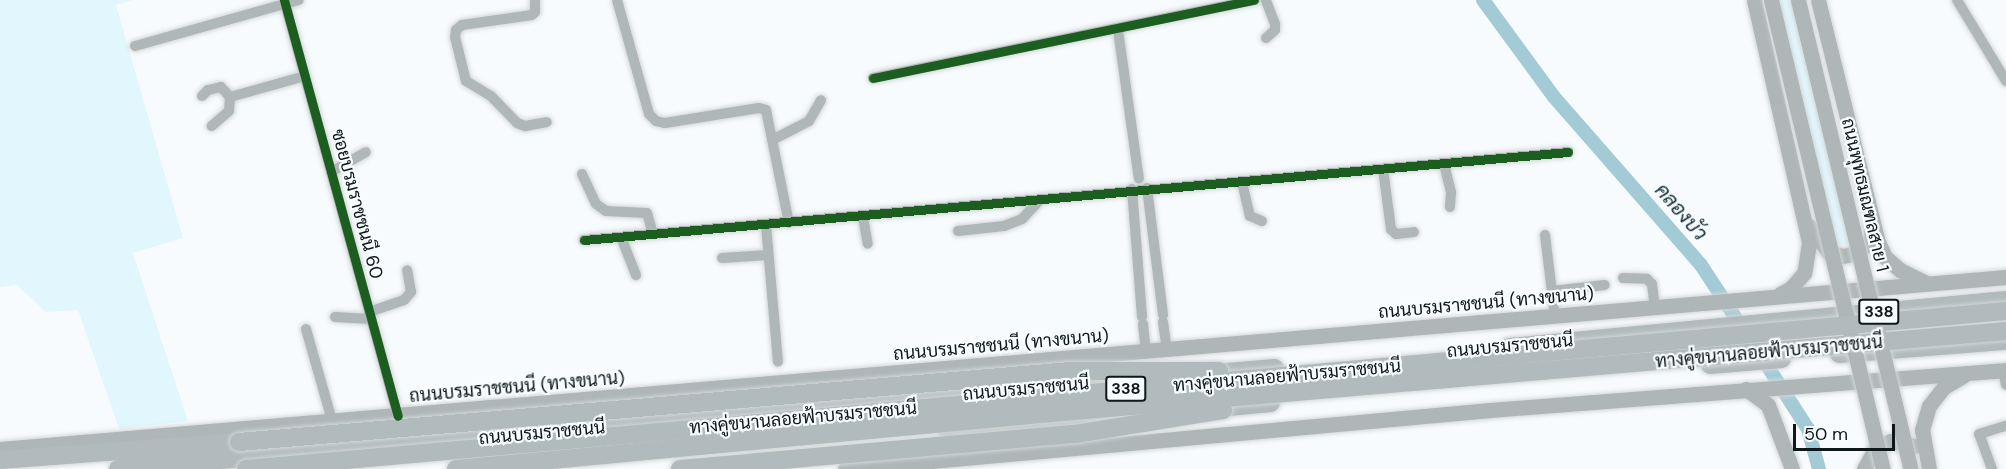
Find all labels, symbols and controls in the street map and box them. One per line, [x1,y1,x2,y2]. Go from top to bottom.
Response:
street label: ถนนพุทธมณฑลสาย 1 [1837,116,1893,274]
street label: ซอยบรมราชชนนี 60 [327,127,387,281]
water label: คลองบัว [1650,179,1712,245]
street label: ถนนบรมราชชนนี (ทางขนาน) [1377,283,1595,323]
road number: 338 [1858,299,1900,325]
street label: ถนนบรมราชชนนี (ทางขนาน) [892,325,1110,365]
street label: ถนนบรมราชชนนี [1446,330,1574,362]
street label: ทางคู่ขนานลอยฟ้าบรมราชชนนี [1654,331,1884,373]
street label: ทางคู่ขนานลอยฟ้าบรมราชชนนี [1172,355,1402,397]
street label: ถนนบรมราชชนนี (ทางขนาน) [408,367,626,407]
street label: ถนนบรมราชชนนี [962,373,1090,405]
road number: 338 [1105,376,1147,402]
street label: ทางคู่ขนานลอยฟ้าบรมราชชนนี [688,397,918,439]
scale bar [1796,412,1898,450]
street label: ถนนบรมราชชนนี [478,417,606,449]
text: 50 m [1804,422,1848,446]

